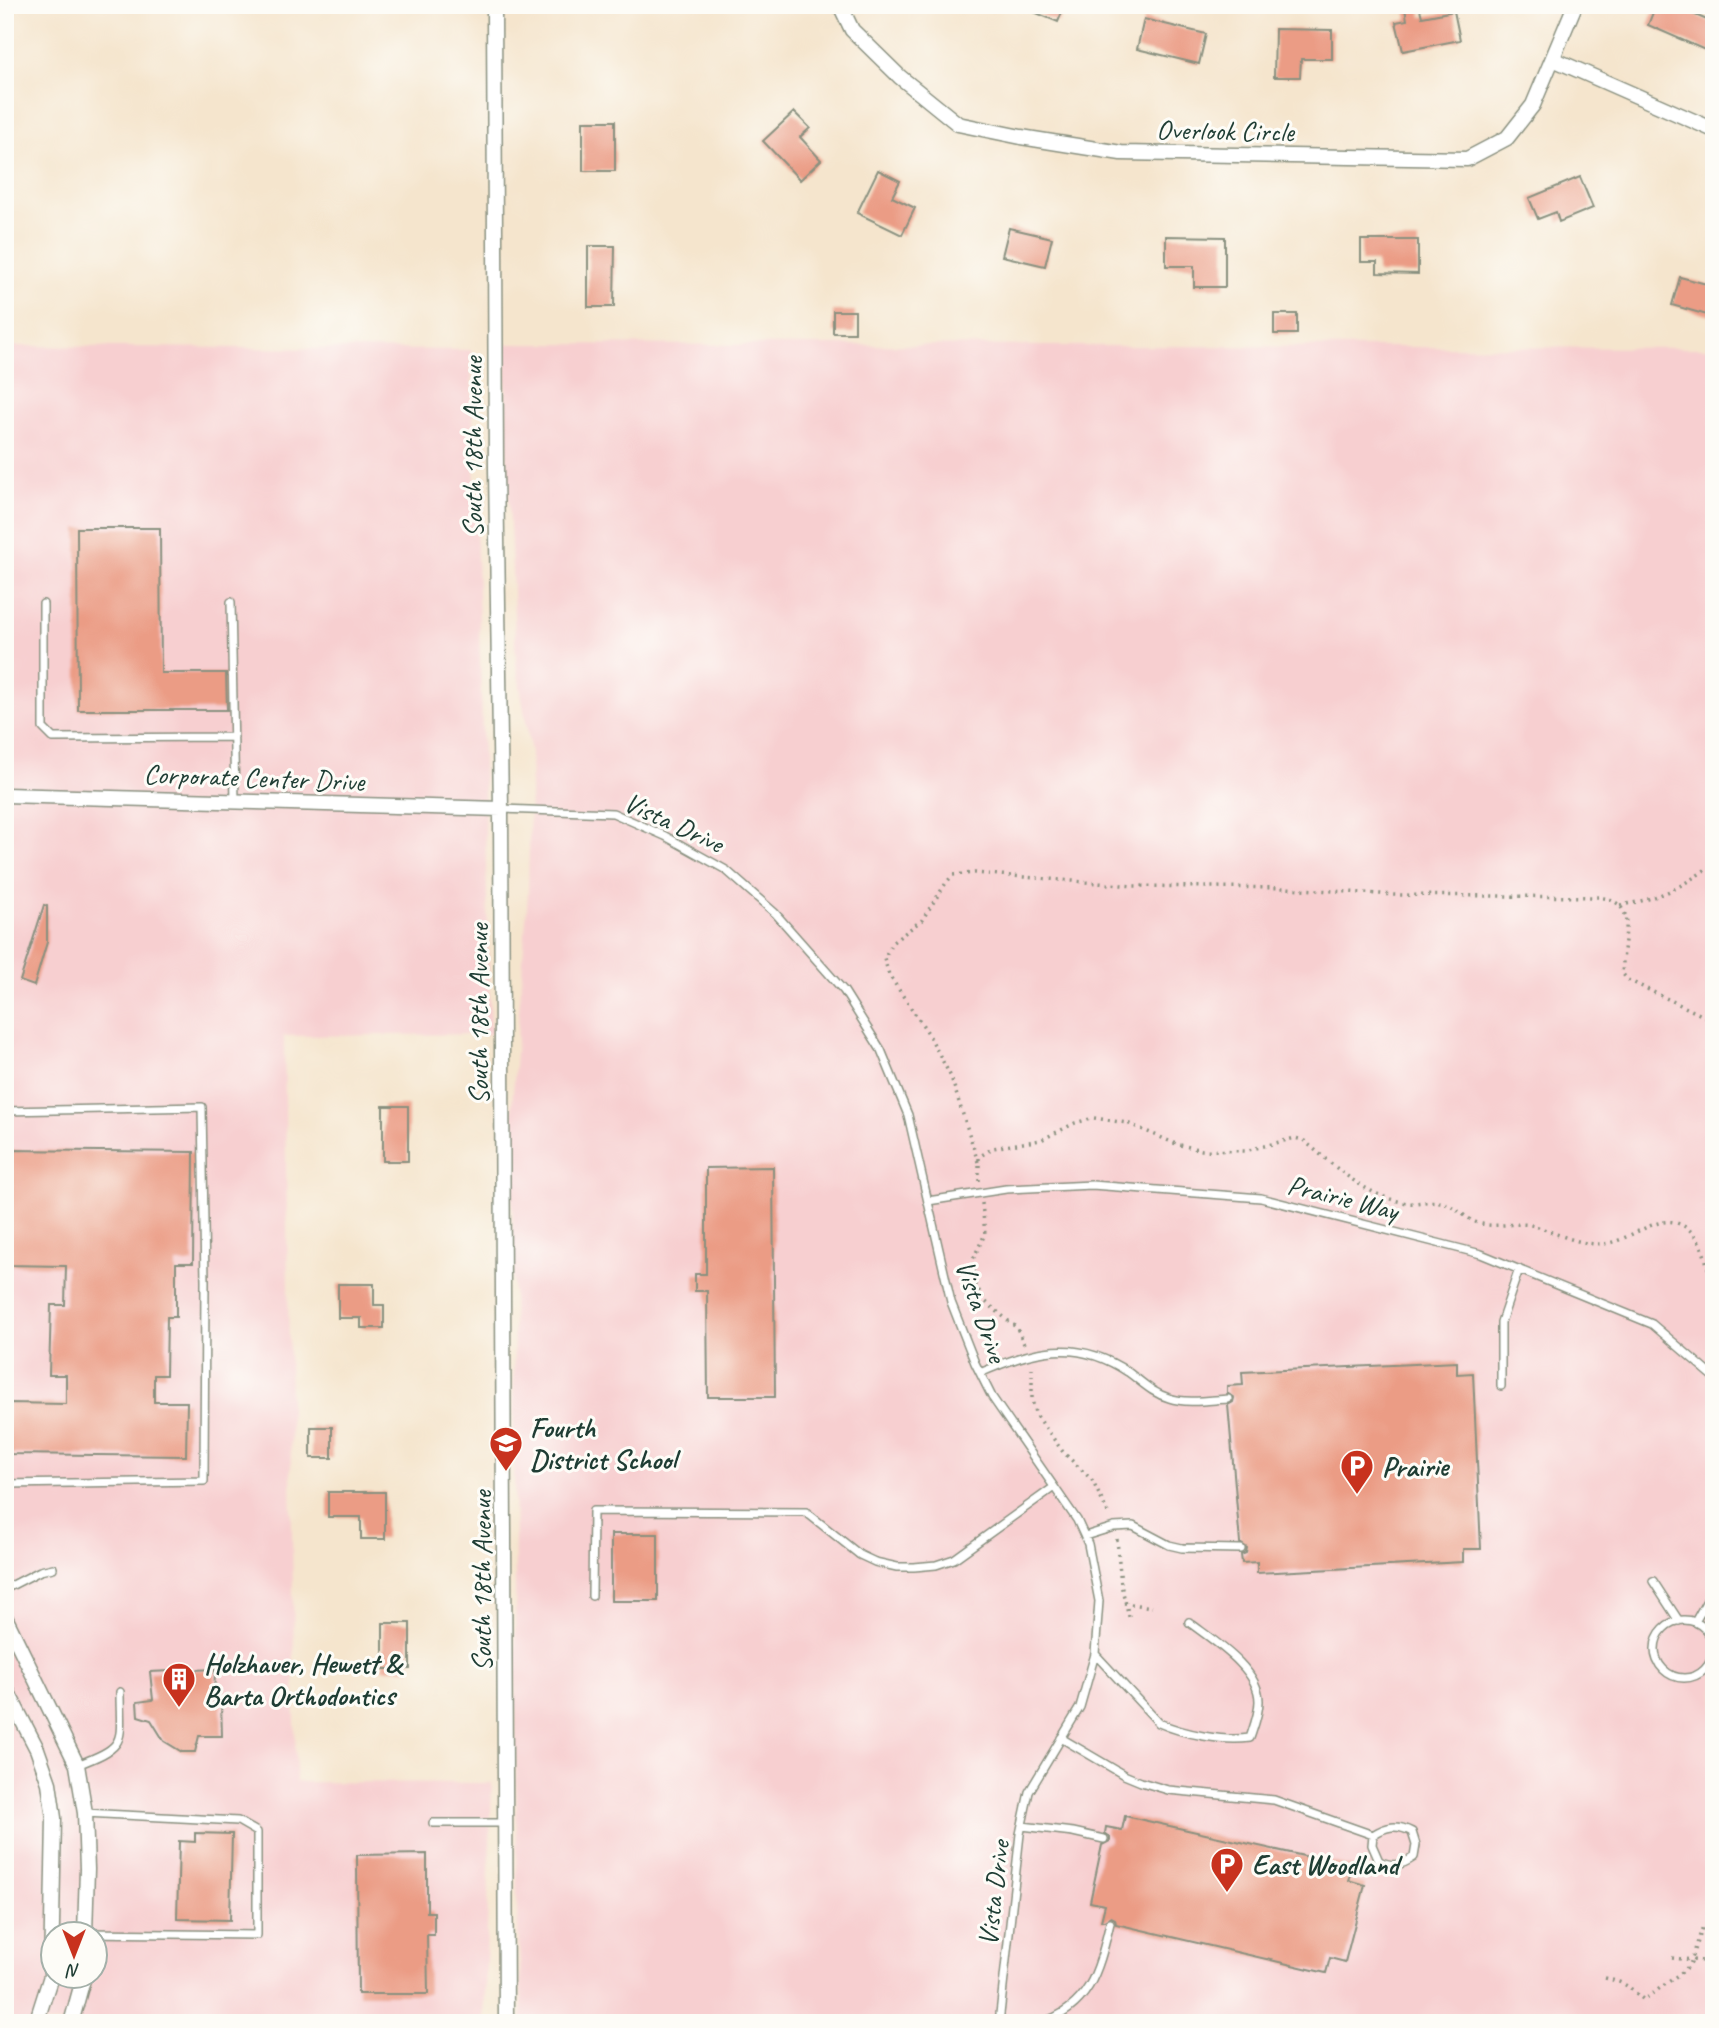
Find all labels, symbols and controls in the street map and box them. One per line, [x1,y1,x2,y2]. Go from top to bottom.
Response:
street label: Overlook Circle [1156,112,1296,149]
street label: South 18th Avenue [455,355,490,537]
street label: Corporate Center Drive [143,756,367,799]
street label: Vista Drive [619,784,731,861]
street label: South 18th Avenue [461,922,496,1104]
street label: Prairie Way [1284,1167,1404,1229]
street label: Vista Drive [948,1256,1016,1369]
place label: Fourth District School [530,1410,681,1477]
school or university icon: Fourth District School [487,1424,525,1473]
parking icon: Prairie [1338,1447,1376,1496]
place label: Prairie [1382,1449,1451,1484]
street label: South 18th Avenue [464,1489,499,1671]
place label: Holzhauer, Hewett & Barta Orthodontics [204,1646,404,1713]
building icon: Holzhauer, Hewett & Barta Orthodontics [160,1660,198,1709]
street label: Vista Drive [970,1837,1018,1948]
parking icon: East Woodland [1208,1845,1246,1894]
place label: East Woodland [1252,1847,1403,1882]
north arrow [38,1920,108,1990]
text: N [65,1959,80,1983]

